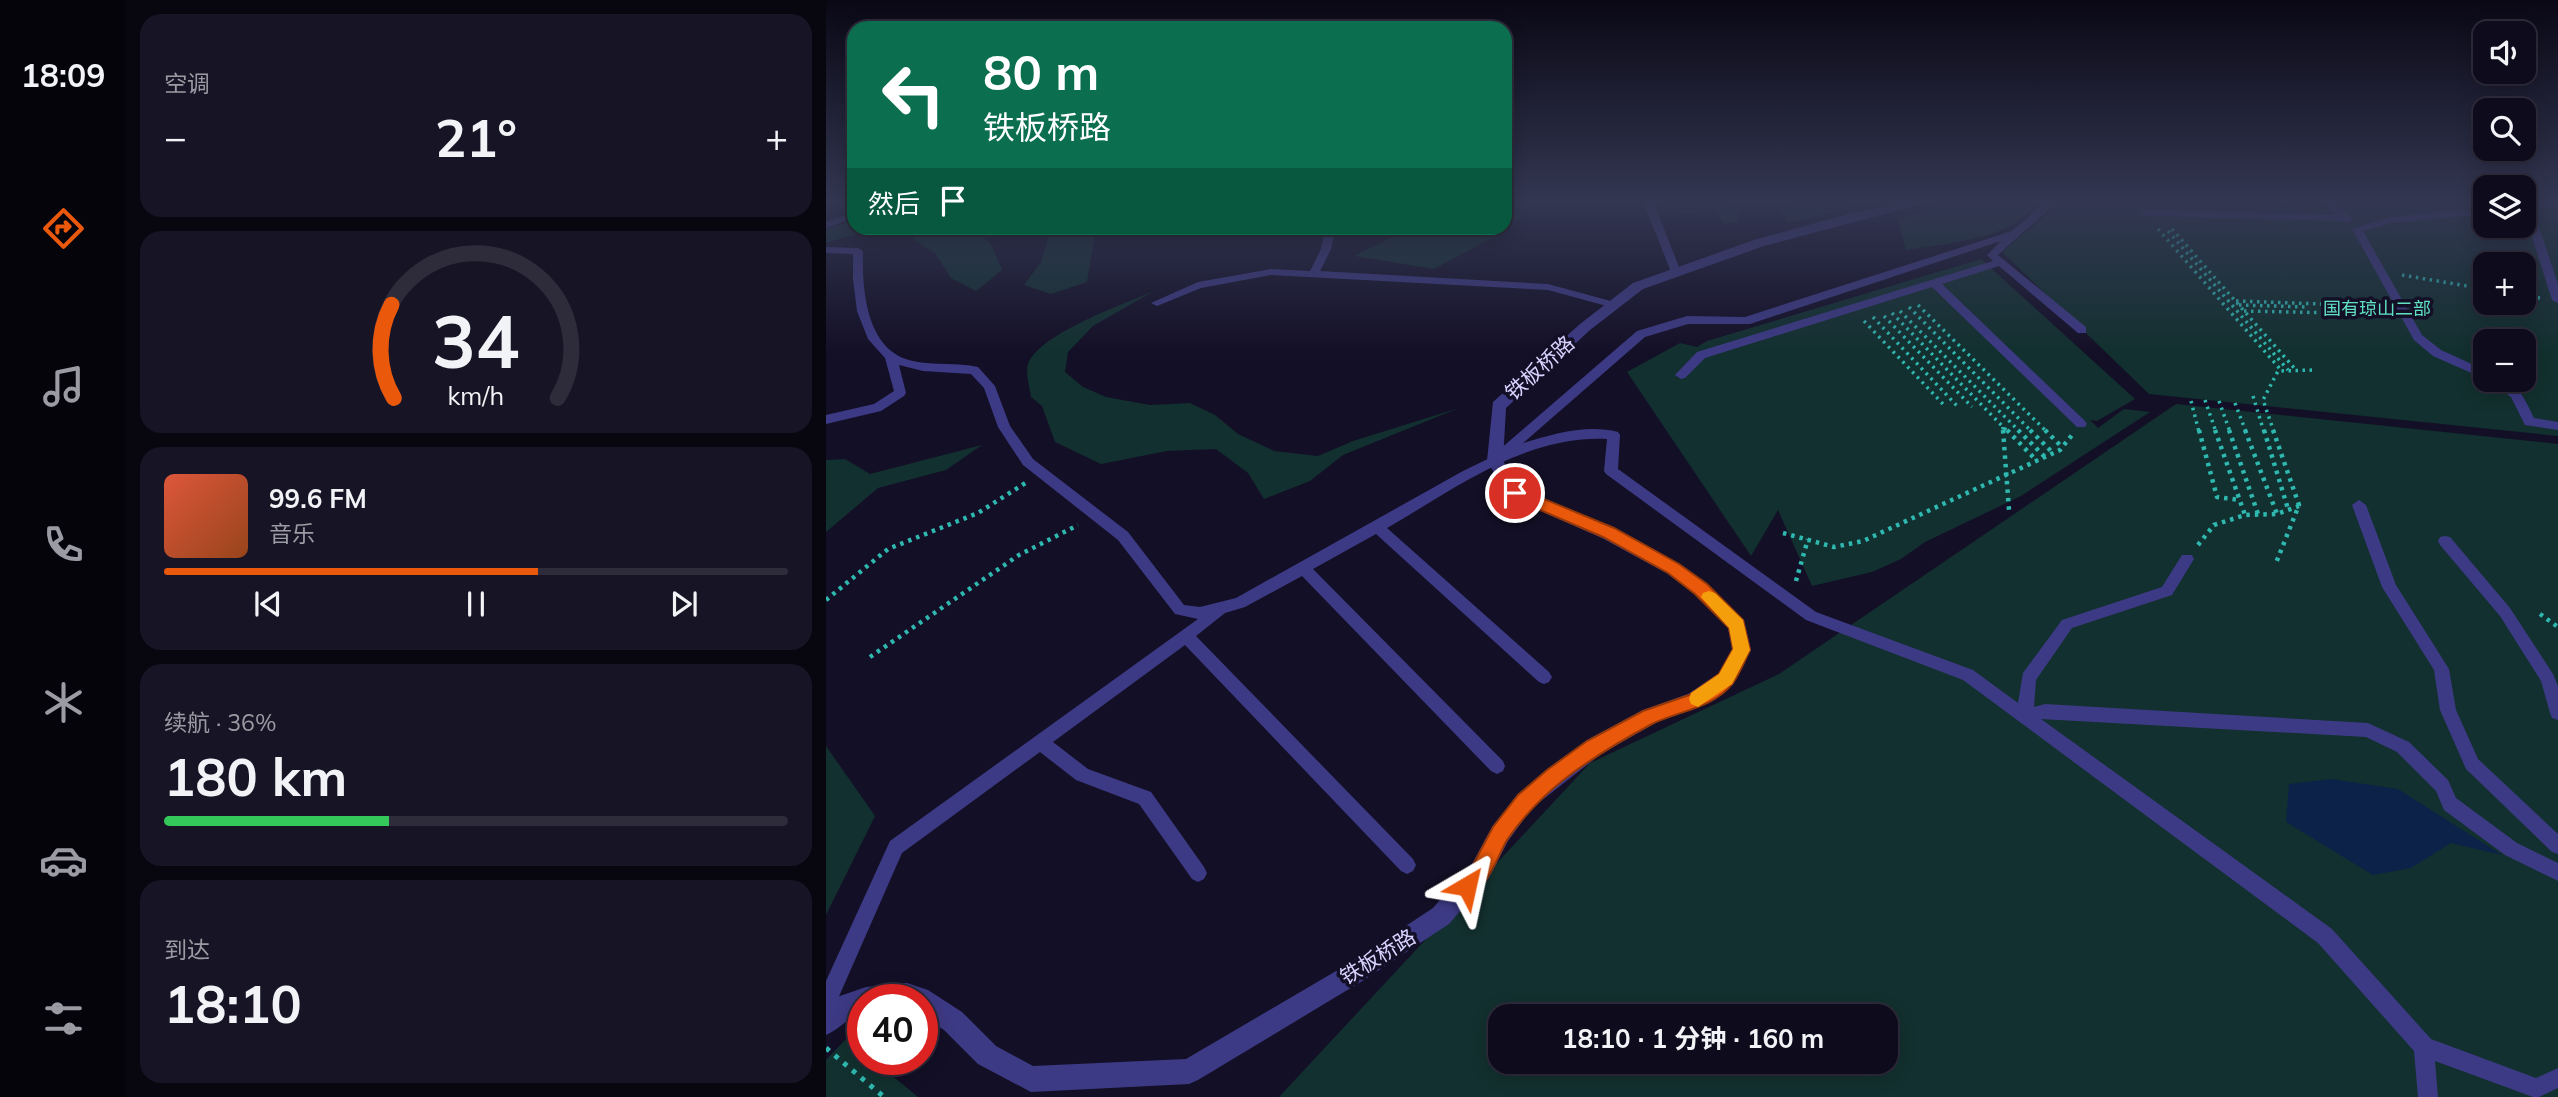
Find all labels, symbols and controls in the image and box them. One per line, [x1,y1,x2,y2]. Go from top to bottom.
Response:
map controls [2473,21,2536,392]
button: sound [2473,21,2536,84]
text: 80 m [983,41,1099,102]
icon: left [868,49,959,140]
text: 18:09 [21,55,105,95]
text: 空调 [164,69,210,98]
button: search [2473,98,2536,161]
text: 21° [435,105,517,170]
text: 铁板桥路 [983,107,1111,147]
text: − [164,113,187,161]
text: + [765,113,788,161]
button: layers [2473,175,2536,238]
icon: arrive [934,182,972,220]
text: 然后 [868,187,920,220]
icon: directions [39,204,88,253]
button: + [2473,252,2536,315]
text: 34 [432,295,520,386]
park label: 国有琼山二部 [2323,297,2431,320]
street label: 铁板桥路 [1499,329,1579,405]
button: − [2473,329,2536,392]
icon: music [39,362,88,411]
text: km/h [448,380,504,411]
pin [1485,463,1545,523]
icon: arrive [1496,474,1534,512]
text: 99.6 FM [269,482,367,515]
text: 音乐 [269,519,315,548]
icon: phone [39,520,88,569]
icon: previous [249,585,287,623]
icon: pause [457,585,495,623]
icon: next [665,585,703,623]
icon: climate [39,678,88,727]
text: 续航 · 36% [164,708,276,737]
text: 180 km [164,744,347,809]
icon: car [39,836,88,885]
position arrow [1430,849,1504,923]
street label: 铁板桥路 [1335,923,1420,989]
text: 到达 [164,935,210,964]
text: 18:10 [164,971,302,1036]
speed limit sign: 40 [847,984,938,1075]
icon: filters [39,994,88,1043]
text: 18:10 · 1 分钟 · 160 m [1562,1022,1824,1055]

